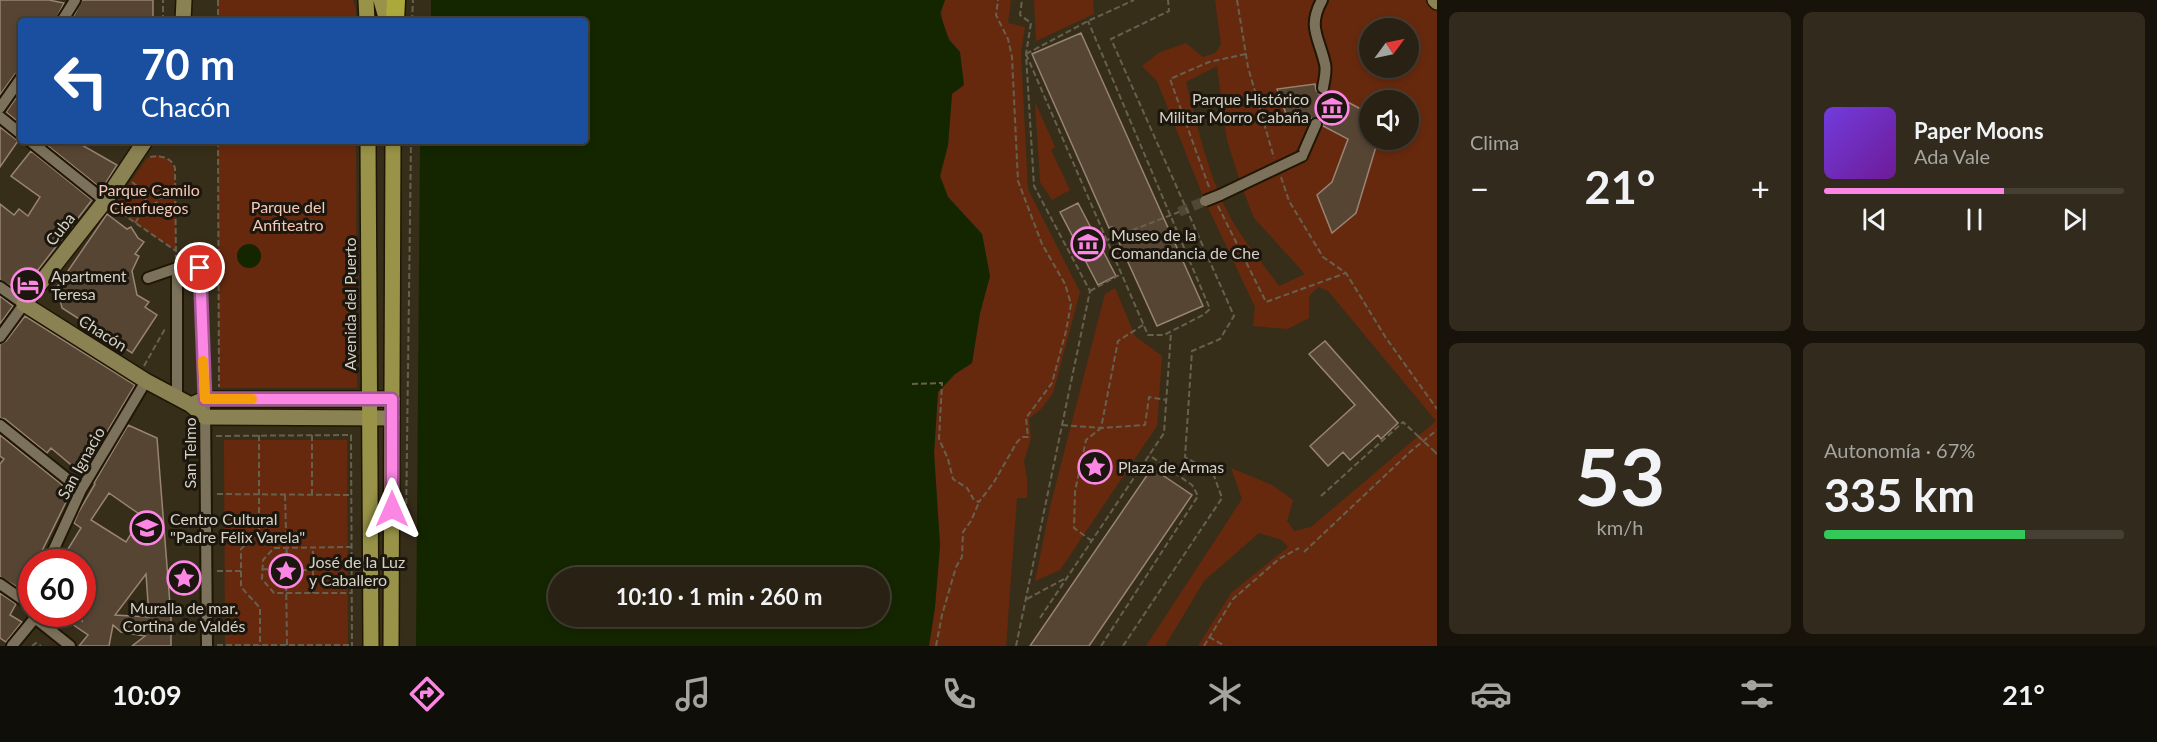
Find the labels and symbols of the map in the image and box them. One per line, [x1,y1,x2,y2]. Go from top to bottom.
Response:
north arrow [1359,18,1419,78]
place label: Parque Histórico Militar Morro Cabaña [1159,89,1309,126]
museum icon: Parque Histórico Militar Morro Cabaña [1314,90,1350,126]
park label: Parque Camilo Cienfuegos [98,180,200,217]
park label: Parque del Anfiteatro [251,197,325,234]
street label: Cuba [41,208,78,249]
place label: Museo de la Comandancia de Che [1111,225,1260,262]
museum icon: Museo de la Comandancia de Che [1070,226,1106,262]
street label: Avenida del Puerto [340,237,359,371]
pin [174,242,225,293]
place label: Apartment Teresa [51,266,127,303]
hotel icon: Apartment Teresa [10,267,46,303]
street label: Chacón [76,310,131,355]
street label: San Telmo [180,417,199,489]
street label: San Ignacio [53,423,108,502]
place icon: Plaza de Armas [1077,449,1113,485]
place label: Plaza de Armas [1118,457,1224,476]
position arrow [360,477,424,541]
place label: Centro Cultural "Padre Félix Varela" [170,509,305,546]
school or university icon: Centro Cultural "Padre Félix Varela" [129,510,165,546]
speed limit sign: 60 [18,549,96,627]
place label: José de la Luz y Caballero [309,552,405,589]
place icon: José de la Luz y Caballero [268,553,304,589]
place icon: Muralla de mar. Cortina de Valdés [166,560,202,596]
place label: Muralla de mar. Cortina de Valdés [123,598,246,635]

